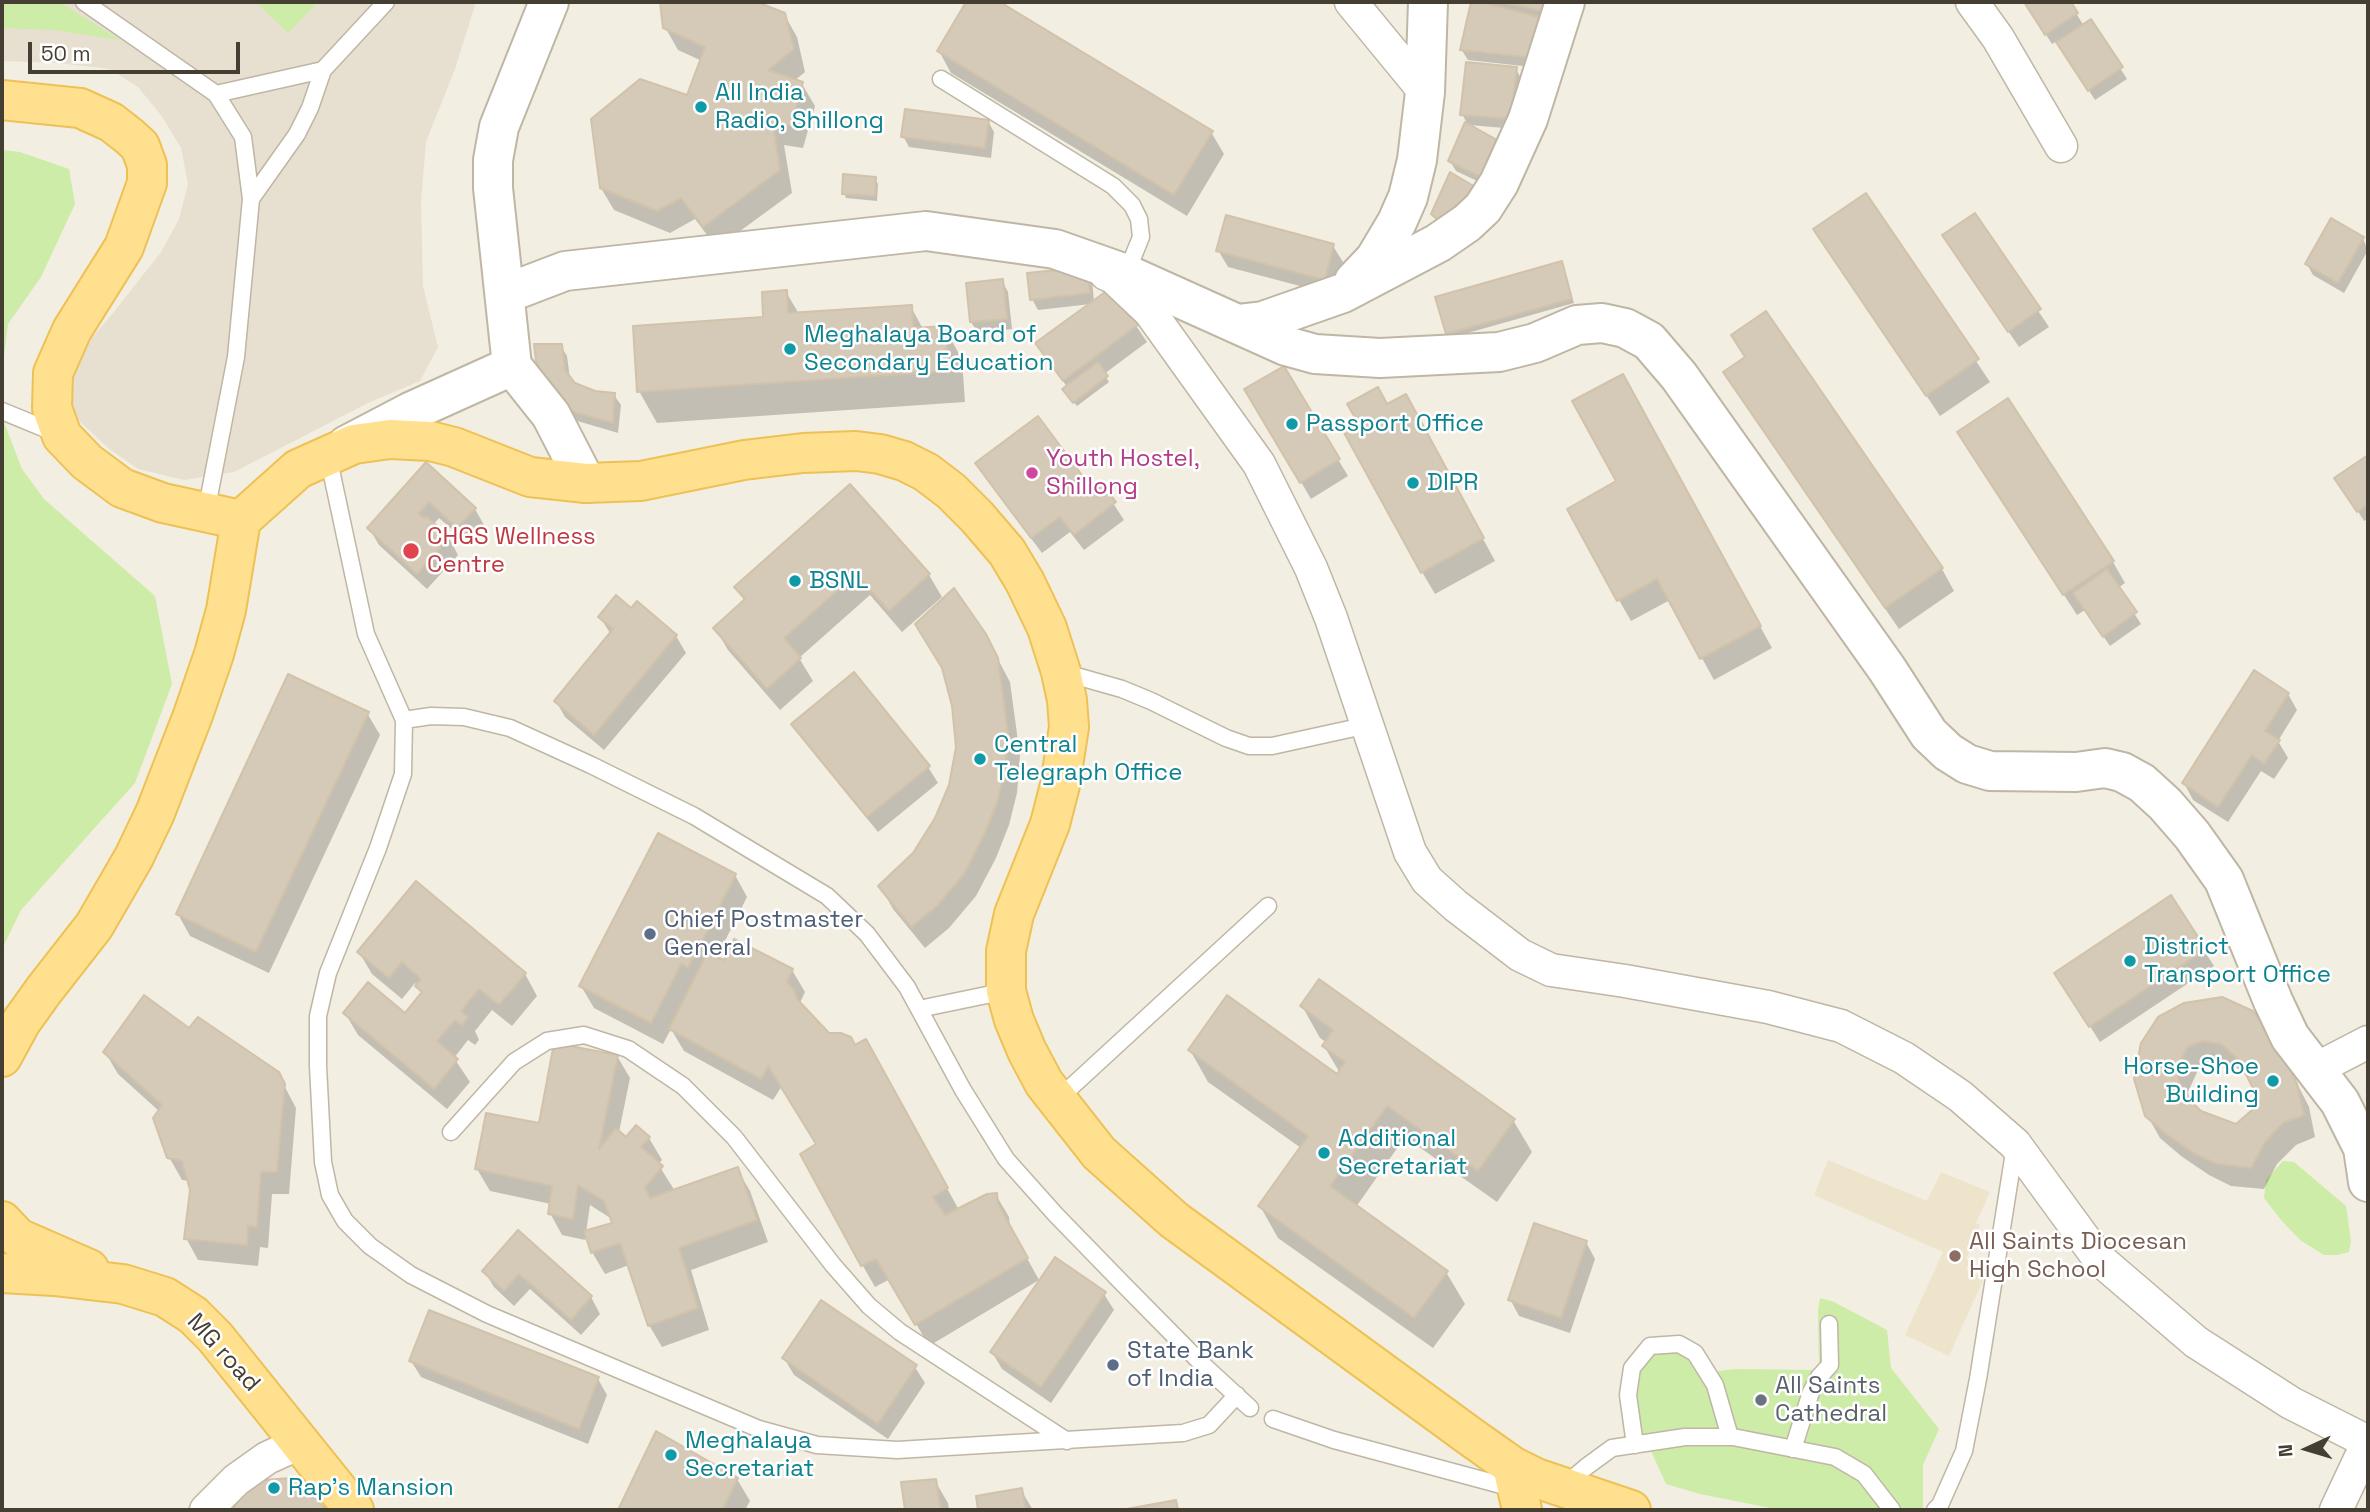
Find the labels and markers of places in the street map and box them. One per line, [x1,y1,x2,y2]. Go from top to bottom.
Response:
place label: All India Radio, Shillong [715,79,884,135]
marker: All India Radio, Shillong [693,99,709,115]
place label: Meghalaya Board of Secondary Education [804,321,1053,377]
marker: Meghalaya Board of Secondary Education [782,341,798,357]
place label: Passport Office [1306,410,1484,438]
marker: Passport Office [1284,416,1300,432]
place label: Youth Hostel, Shillong [1046,445,1200,501]
marker: Youth Hostel, Shillong [1024,465,1040,481]
place label: DIPR [1427,469,1478,497]
marker: DIPR [1405,475,1421,491]
place label: CHGS Wellness Centre [427,523,596,579]
marker: CHGS Wellness Centre [401,541,421,561]
place label: BSNL [809,567,869,595]
marker: BSNL [787,573,803,589]
place label: Central Telegraph Office [994,731,1182,787]
marker: Central Telegraph Office [972,751,988,767]
place label: Chief Postmaster General [664,906,863,962]
marker: Chief Postmaster General [642,926,658,942]
place label: District Transport Office [2144,933,2331,989]
marker: District Transport Office [2122,953,2138,969]
place label: Horse-Shoe Building [2123,1053,2259,1109]
marker: Horse-Shoe Building [2265,1073,2281,1089]
place label: Additional Secretariat [1338,1125,1467,1181]
marker: Additional Secretariat [1316,1145,1332,1161]
place label: All Saints Diocesan High School [1969,1228,2187,1284]
marker: All Saints Diocesan High School [1947,1248,1963,1264]
place label: State Bank of India [1127,1337,1254,1393]
marker: State Bank of India [1105,1357,1121,1373]
place label: All Saints Cathedral [1775,1372,1887,1428]
marker: All Saints Cathedral [1753,1392,1769,1408]
place label: Meghalaya Secretariat [685,1427,814,1483]
marker: Meghalaya Secretariat [663,1447,679,1463]
place label: Rap's Mansion [288,1474,454,1502]
marker: Rap's Mansion [266,1480,282,1496]

